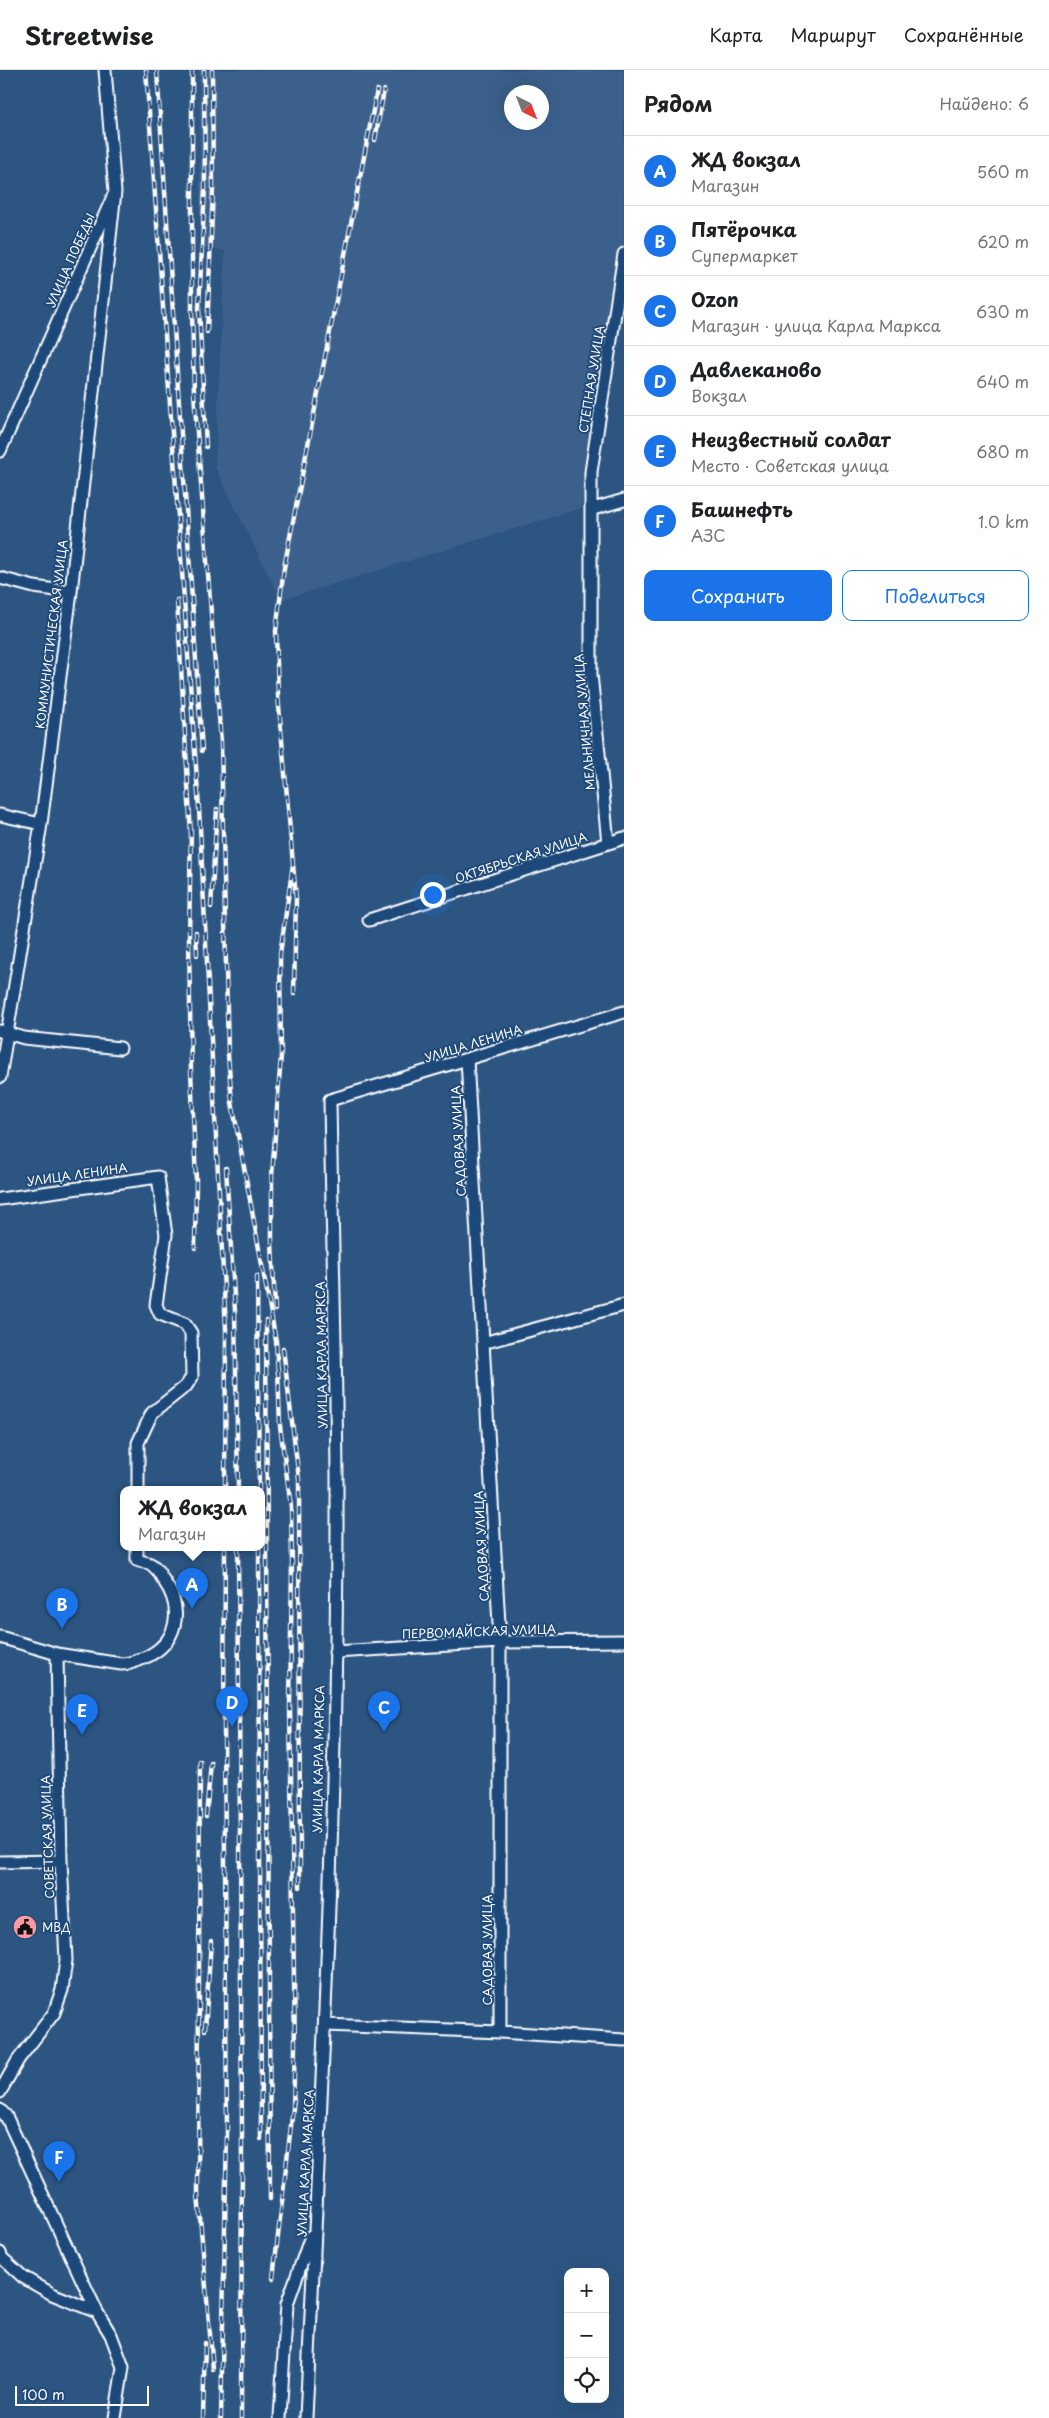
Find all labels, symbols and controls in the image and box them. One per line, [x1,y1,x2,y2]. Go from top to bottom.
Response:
text: Streetwise [25,17,154,53]
text: Карта [710,21,762,48]
text: Маршрут [790,21,876,48]
text: Сохранённые [904,21,1024,48]
north arrow [504,85,549,130]
text: Рядом [644,87,712,119]
text: Найдено: 6 [939,91,1029,115]
text: ЖД вокзал [691,145,801,173]
text: A [654,159,666,183]
text: 560 m [977,159,1029,183]
text: Магазин [691,173,760,197]
street label: УЛИЦА ПОБЕДЫ [41,210,99,310]
text: Пятёрочка [691,215,797,243]
text: B [655,229,665,253]
text: 620 m [977,229,1029,253]
text: Супермаркет [691,243,798,267]
text: Ozon [691,285,739,313]
text: C [654,299,666,323]
text: 630 m [976,299,1029,323]
text: Магазин · улица Карла Маркса [691,313,941,337]
street label: СТЕПНАЯ УЛИЦА [574,324,608,434]
text: Давлеканово [691,355,821,383]
text: D [654,369,666,393]
text: 640 m [976,369,1029,393]
text: Вокзал [691,383,747,407]
text: Неизвестный солдат [691,425,891,453]
text: E [655,439,665,463]
text: 680 m [976,439,1029,463]
text: Место · Советская улица [691,453,889,477]
text: Башнефть [691,495,793,523]
text: F [655,509,665,533]
text: 1.0 km [978,509,1029,533]
text: АЗС [691,523,726,547]
street label: КОММУНИСТИЧЕСКАЯ УЛИЦА [30,538,72,730]
button: Сохранить [644,570,832,621]
button: Поделиться [842,570,1029,621]
street label: МЕЛЬНИЧНАЯ УЛИЦА [569,653,599,791]
street label: ОКТЯБРЬСКАЯ УЛИЦА [453,827,589,887]
your location [420,882,446,908]
street label: УЛИЦА ЛЕНИНА [422,1020,524,1066]
street label: САДОВАЯ УЛИЦА [446,1085,470,1197]
street label: УЛИЦА ЛЕНИНА [26,1158,128,1190]
street label: УЛИЦА КАРЛА МАРКСА [311,1281,331,1429]
popup [120,1486,265,1551]
street label: САДОВАЯ УЛИЦА [469,1490,493,1602]
text: ЖД вокзал [138,1493,247,1521]
text: Магазин [138,1521,206,1545]
pin: A [176,1568,208,1609]
pin: B [46,1588,78,1629]
street label: ПЕРВОМАЙСКАЯ УЛИЦА [402,1619,556,1643]
street label: УЛИЦА КАРЛА МАРКСА [308,1685,328,1833]
pin: D [216,1686,248,1727]
pin: C [368,1691,400,1732]
pin: E [66,1694,98,1735]
street label: СОВЕТСКАЯ УЛИЦА [36,1775,58,1899]
street label: САДОВАЯ УЛИЦА [478,1894,496,2006]
public building icon: МВД [12,1914,38,1940]
place label: МВД [42,1918,70,1936]
street label: УЛИЦА КАРЛА МАРКСА [292,2089,318,2237]
pin: F [43,2141,75,2182]
map controls [564,2268,609,2403]
button: + [564,2268,609,2313]
button: − [564,2313,609,2358]
button: locate [564,2358,609,2403]
scale bar [15,2383,149,2406]
text: 100 m [22,2384,65,2405]

